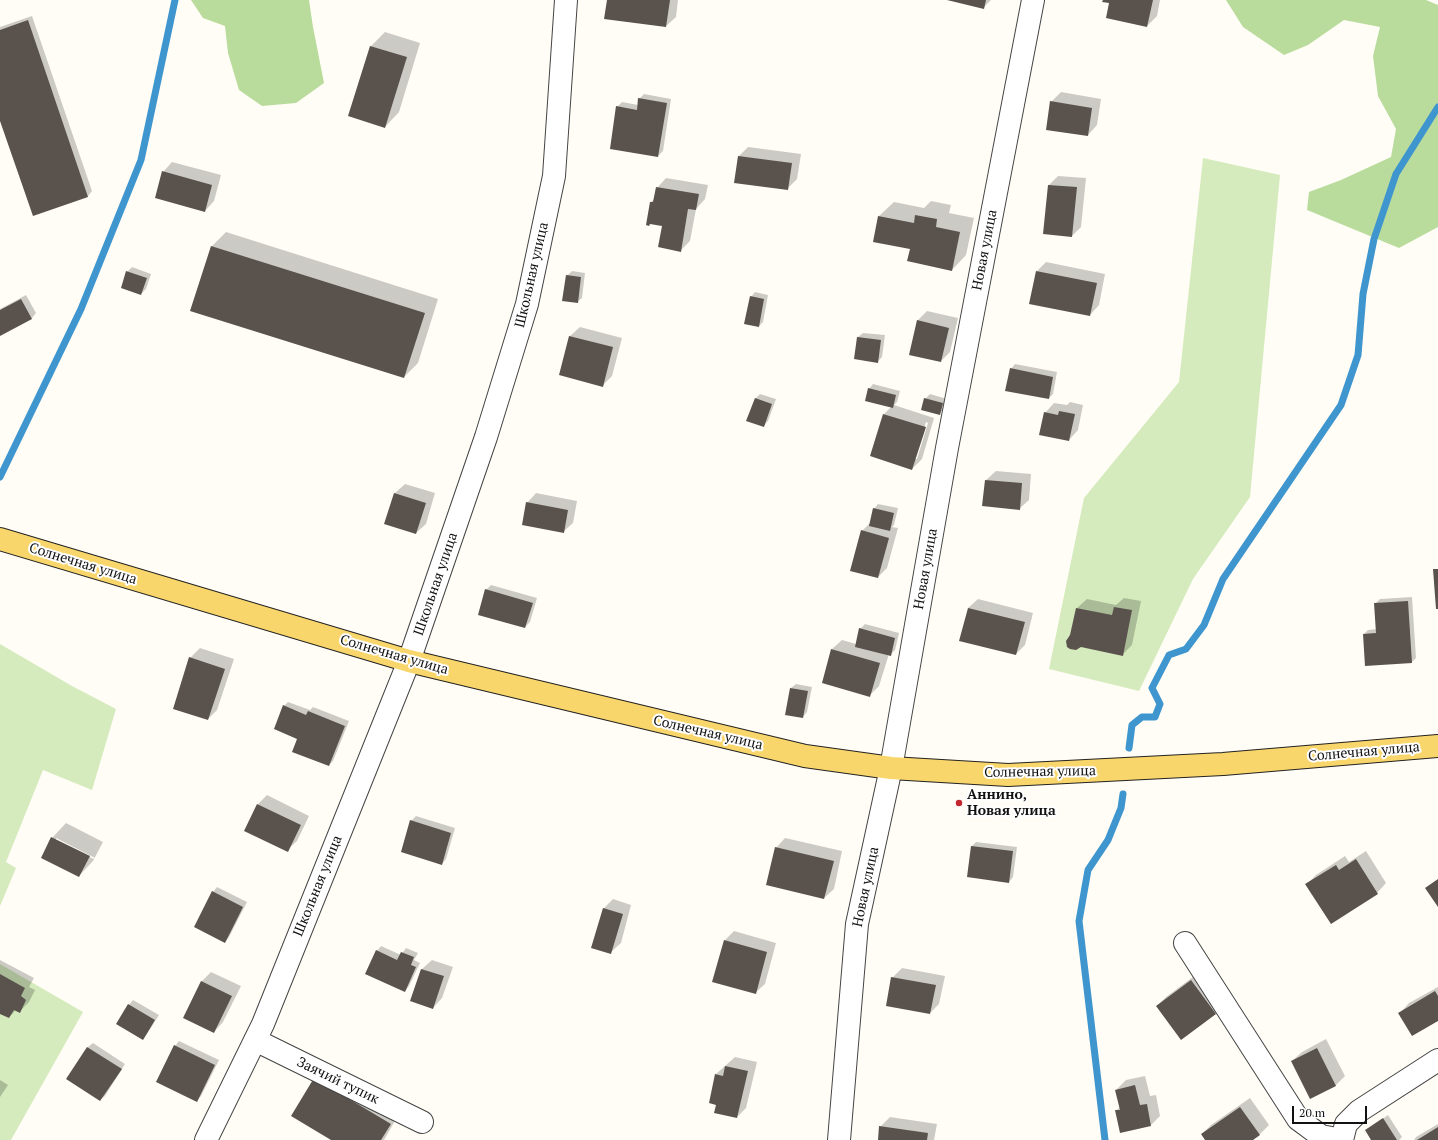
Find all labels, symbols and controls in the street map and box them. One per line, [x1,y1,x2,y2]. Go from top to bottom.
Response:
street label: Новая улица [969,208,1001,292]
street label: Школьная улица [512,221,552,329]
street label: Новая улица [911,527,941,611]
street label: Школьная улица [411,530,461,638]
street label: Солнечная улица [27,540,139,588]
street label: Солнечная улица [338,632,450,678]
street label: Солнечная улица [652,712,764,754]
street label: Солнечная улица [1308,739,1420,765]
street label: Солнечная улица [984,763,1096,781]
place label: Аннино, Новая улица [967,787,1056,820]
marker: Аннино, Новая улица [954,798,964,808]
street label: Школьная улица [290,833,346,939]
street label: Новая улица [849,845,883,929]
street label: Заячий тупик [294,1054,382,1108]
scale bar [1294,1098,1369,1124]
text: 20 m [1299,1105,1325,1120]

